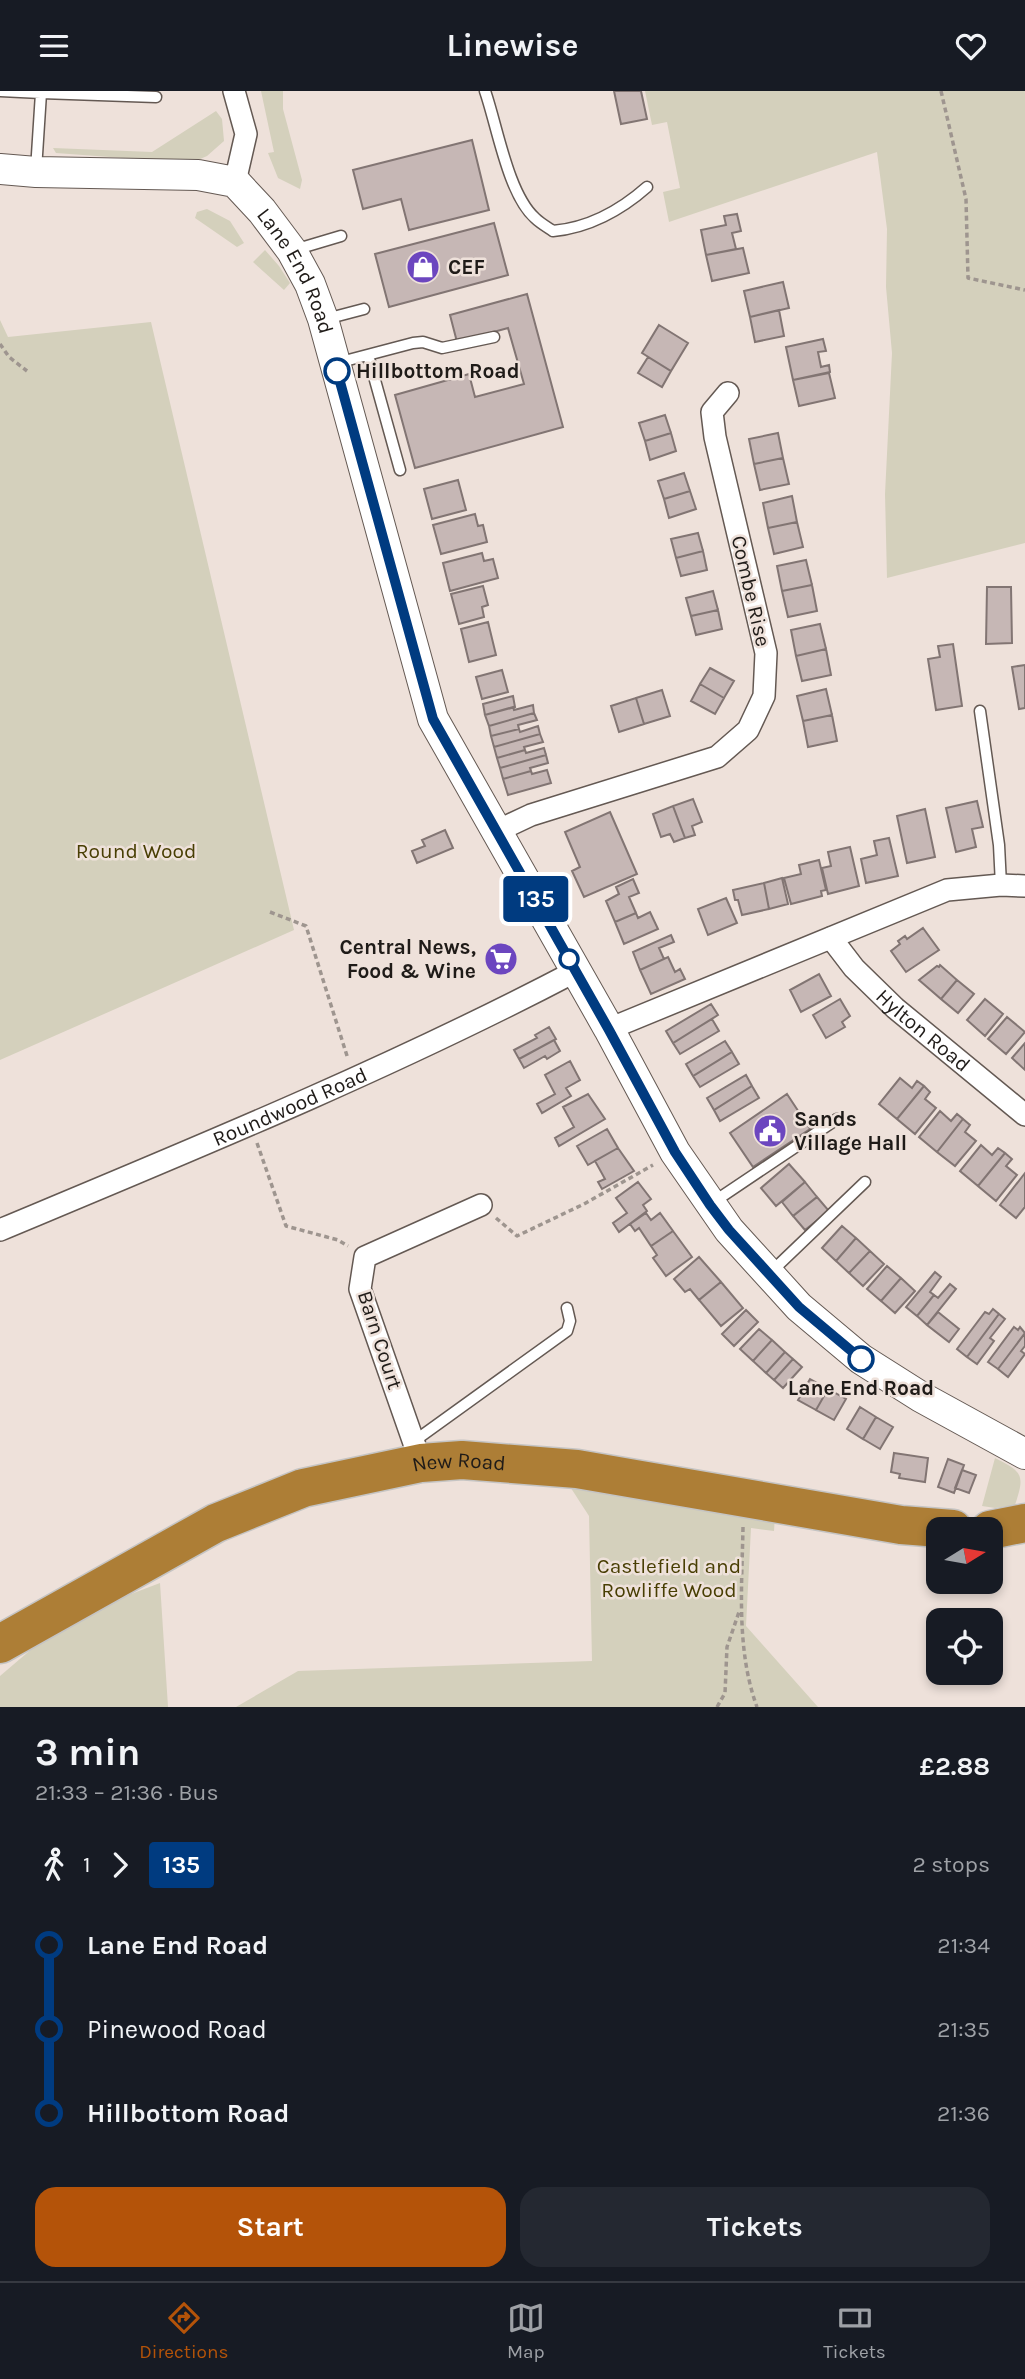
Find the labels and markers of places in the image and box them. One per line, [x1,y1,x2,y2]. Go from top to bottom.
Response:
shop icon: CEF [404,248,442,286]
place label: CEF [448,255,485,279]
marker: Hillbottom Road [324,358,350,384]
place label: Hillbottom Road [356,359,520,383]
place label: Central News, Food & Wine [339,935,476,983]
supermarket icon: Central News, Food & Wine [482,940,520,978]
unlabelled marker [559,949,579,969]
place label: Sands Village Hall [794,1107,907,1155]
public building icon: Sands Village Hall [751,1112,789,1150]
marker: Lane End Road [848,1346,874,1372]
place label: Lane End Road [788,1376,934,1400]

